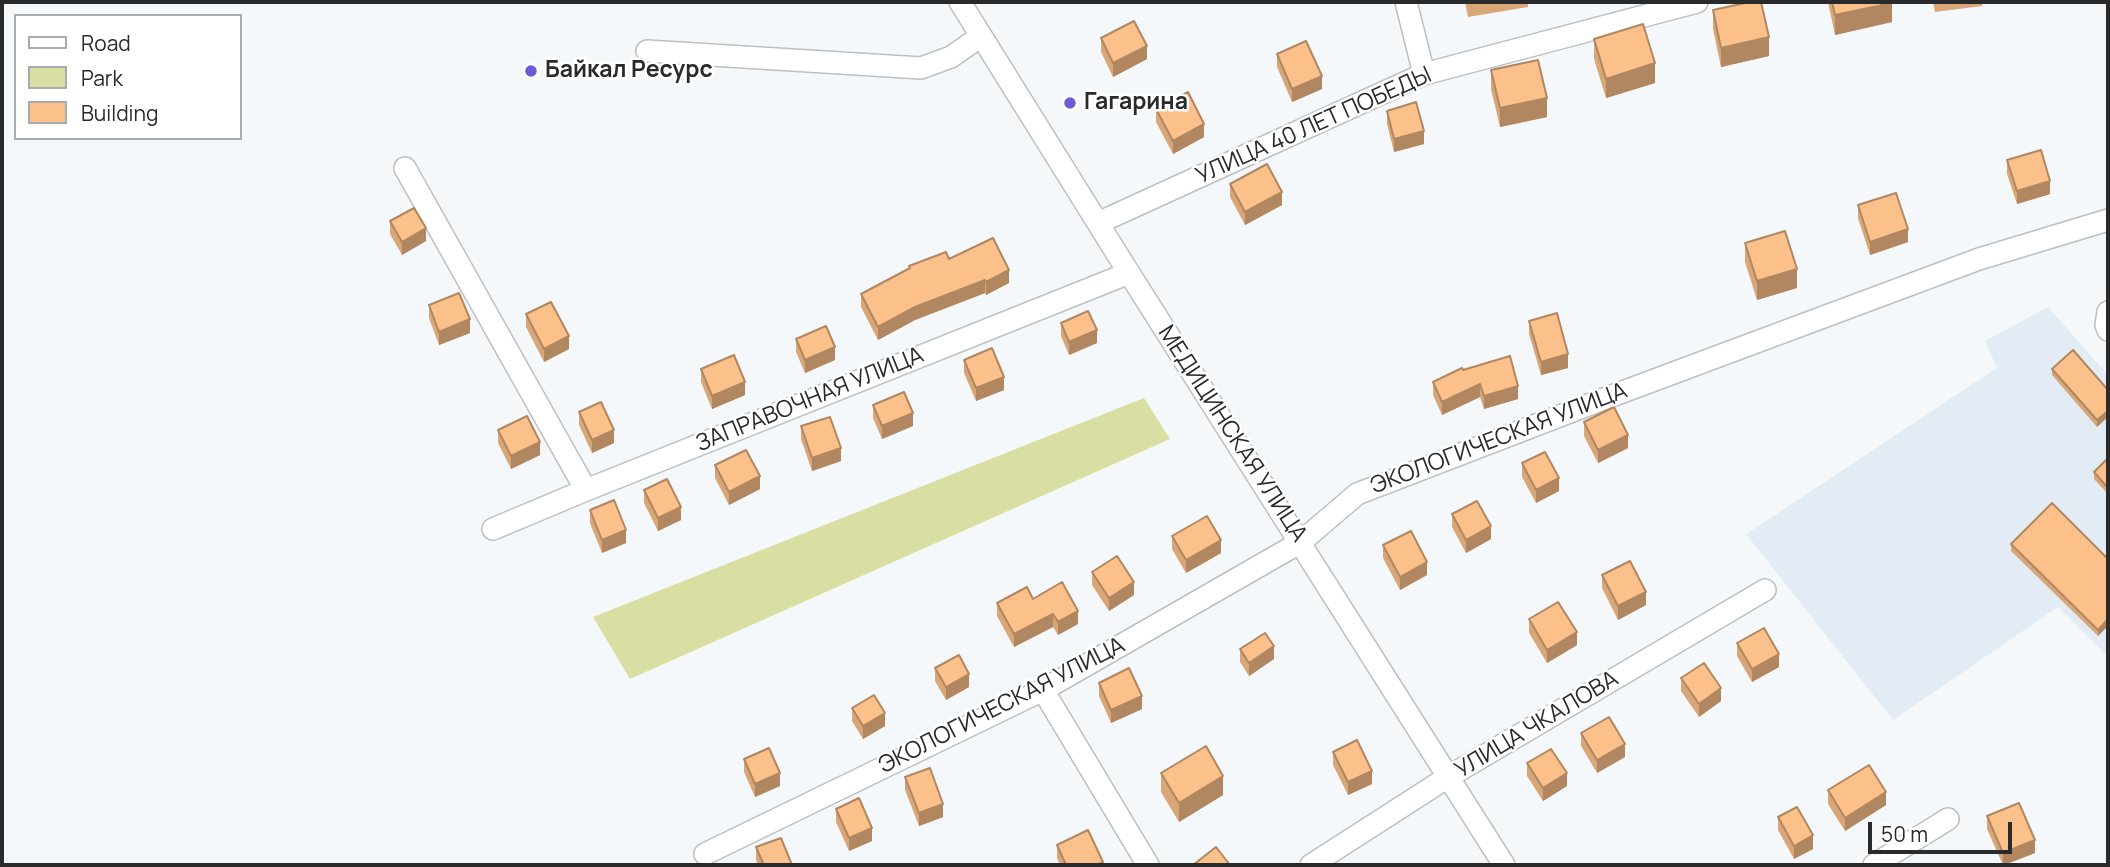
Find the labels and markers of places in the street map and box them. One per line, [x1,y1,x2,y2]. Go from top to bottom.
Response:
place label: Байкал Ресурс [545,57,713,85]
marker: Байкал Ресурс [523,63,539,79]
place label: Гагарина [1084,89,1188,117]
marker: Гагарина [1062,95,1078,111]

